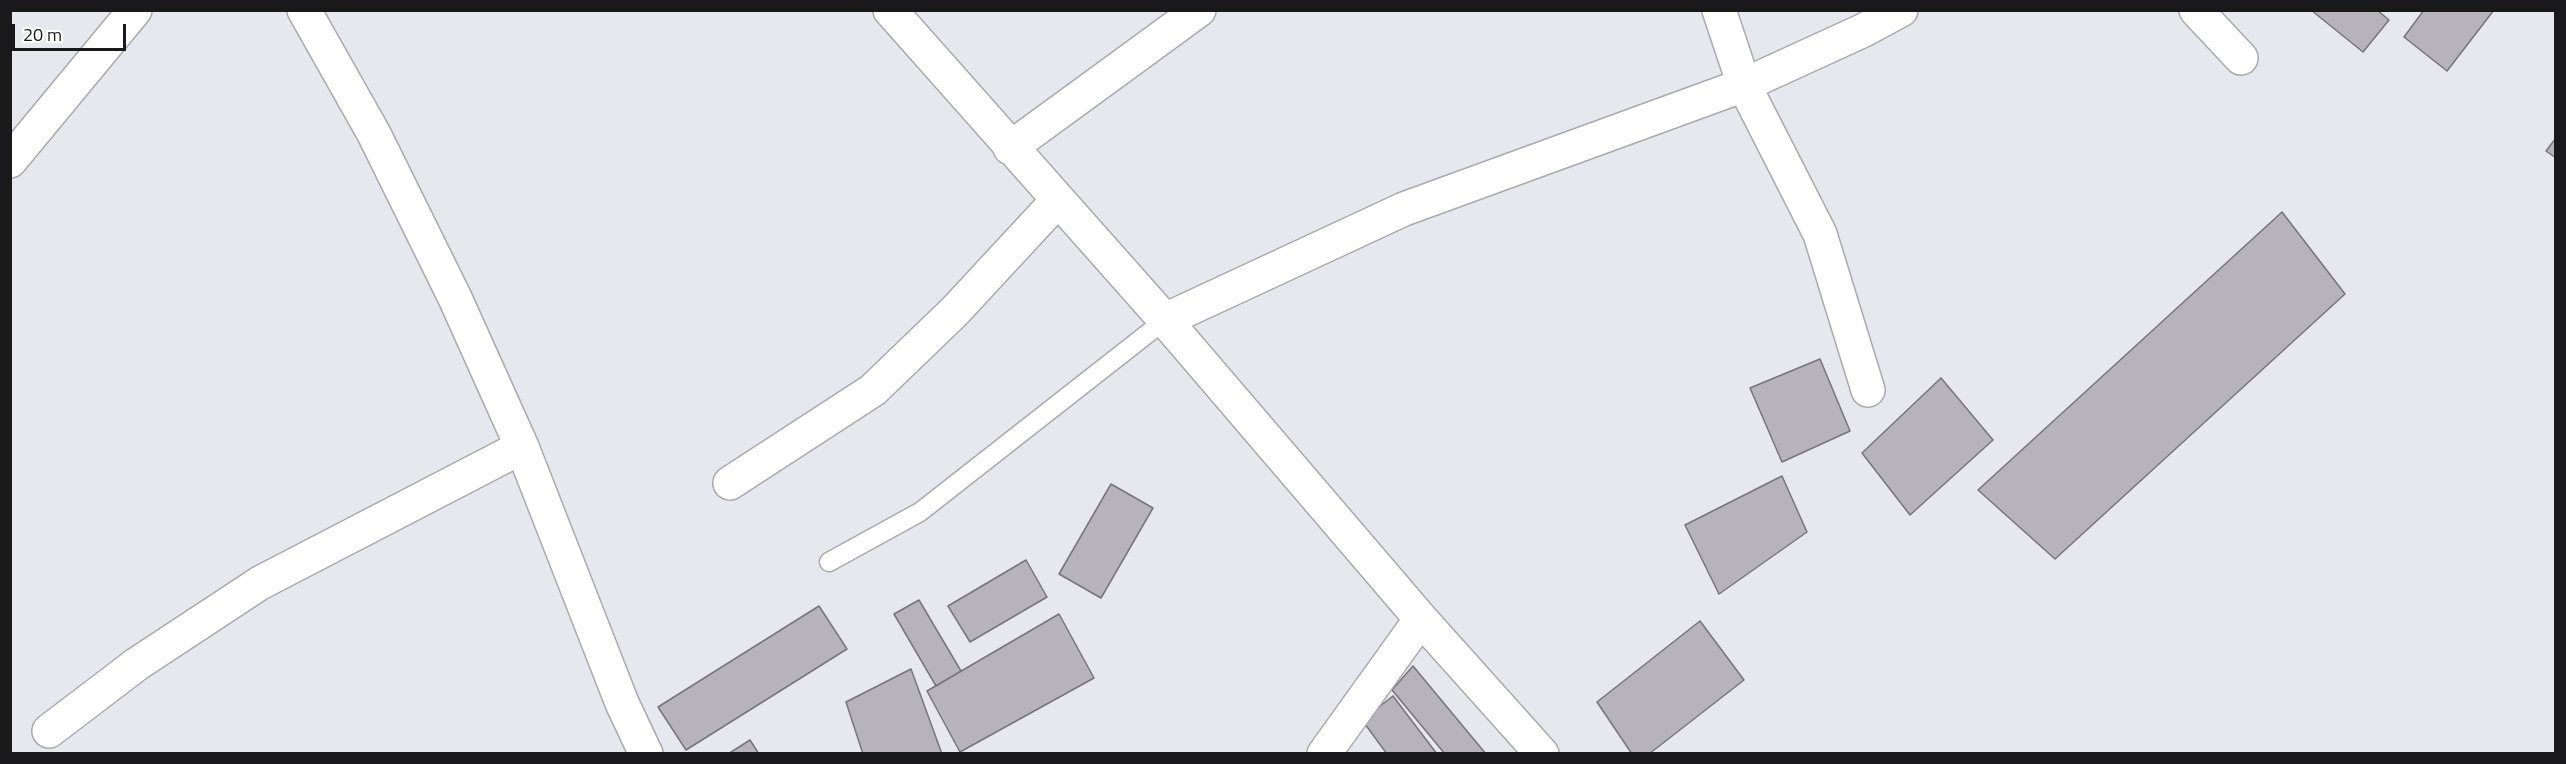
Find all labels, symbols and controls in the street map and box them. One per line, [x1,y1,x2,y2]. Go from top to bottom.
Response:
scale bar [15,12,129,50]
text: 20 m [23,21,62,48]

